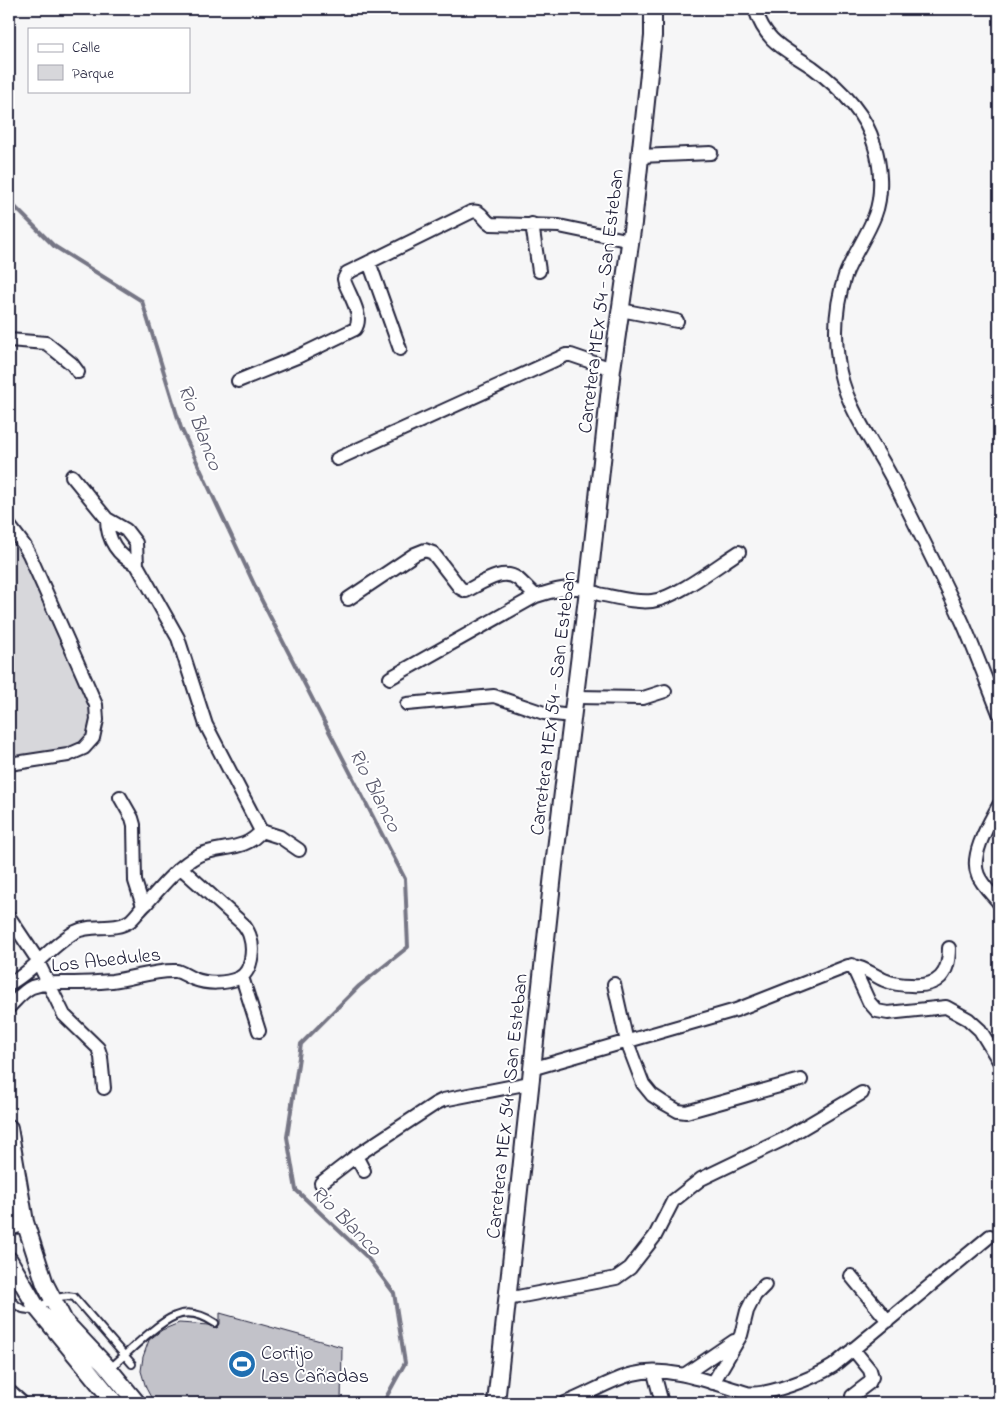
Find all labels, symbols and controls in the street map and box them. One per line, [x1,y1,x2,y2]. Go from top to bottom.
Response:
legend [28,28,190,92]
text: Calle [72,37,100,59]
text: Parque [72,63,114,85]
street label: Carretera MEX 54 - San Esteban [572,167,633,435]
water label: Rio Blanco [169,380,230,476]
street label: Carretera MEX 54 - San Esteban [524,569,585,837]
water label: Rio Blanco [340,744,408,839]
street label: Los Abedules [50,941,162,982]
street label: Carretera MEX 54 - San Esteban [480,972,537,1240]
water label: Rio Blanco [303,1179,389,1265]
place label: Cortijo Las Cañadas [261,1340,369,1392]
sports icon: Cortijo Las Cañadas [227,1349,257,1379]

